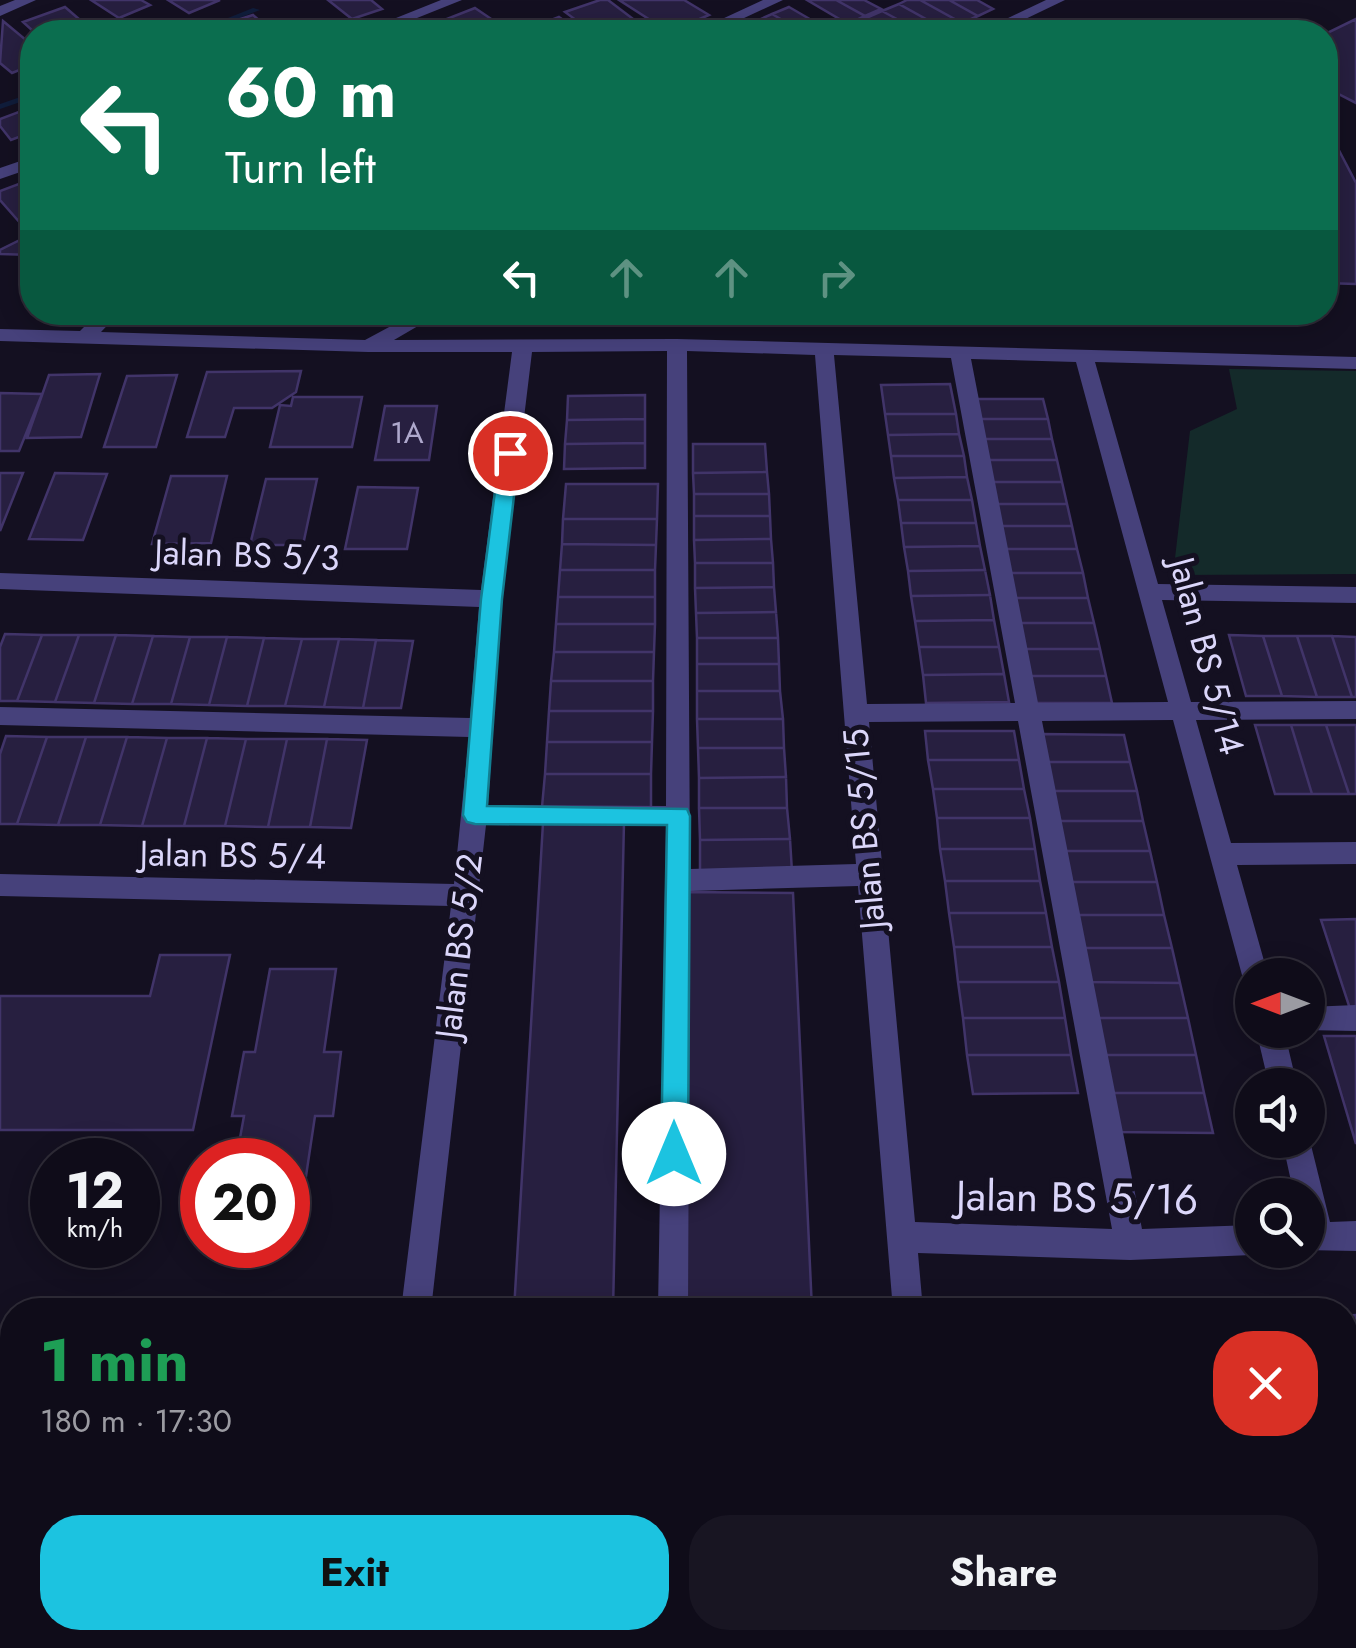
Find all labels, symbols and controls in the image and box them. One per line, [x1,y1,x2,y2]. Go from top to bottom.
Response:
text: 60 m [225,42,397,143]
icon: left [60,60,190,190]
text: Turn left [225,135,376,200]
icon: left [494,250,549,305]
icon: ahead [599,250,654,305]
icon: ahead [704,250,759,305]
icon: right [809,250,864,305]
house number: 1A [390,411,424,454]
pin [468,411,553,496]
icon: arrive [483,426,538,481]
street label: Jalan BS 5/3 [150,527,340,583]
street label: Jalan BS 5/14 [1156,548,1257,760]
street label: Jalan BS 5/15 [830,726,898,936]
street label: Jalan BS 5/4 [135,828,327,882]
street label: Jalan BS 5/2 [422,851,495,1045]
north arrow [1235,958,1325,1048]
map controls [1235,958,1325,1268]
button: sound [1235,1068,1325,1158]
position arrow [622,1102,726,1206]
speed limit sign: 20 [180,1138,310,1268]
text: 12 [66,1154,124,1227]
street label: Jalan BS 5/16 [950,1165,1199,1230]
button: search [1235,1178,1325,1268]
text: km/h [67,1210,123,1246]
text: 1 min [40,1317,189,1404]
button: close [1213,1331,1318,1436]
text: 180 m · 17:30 [40,1398,232,1444]
button: Exit [40,1515,669,1630]
button: Share [689,1515,1318,1630]

